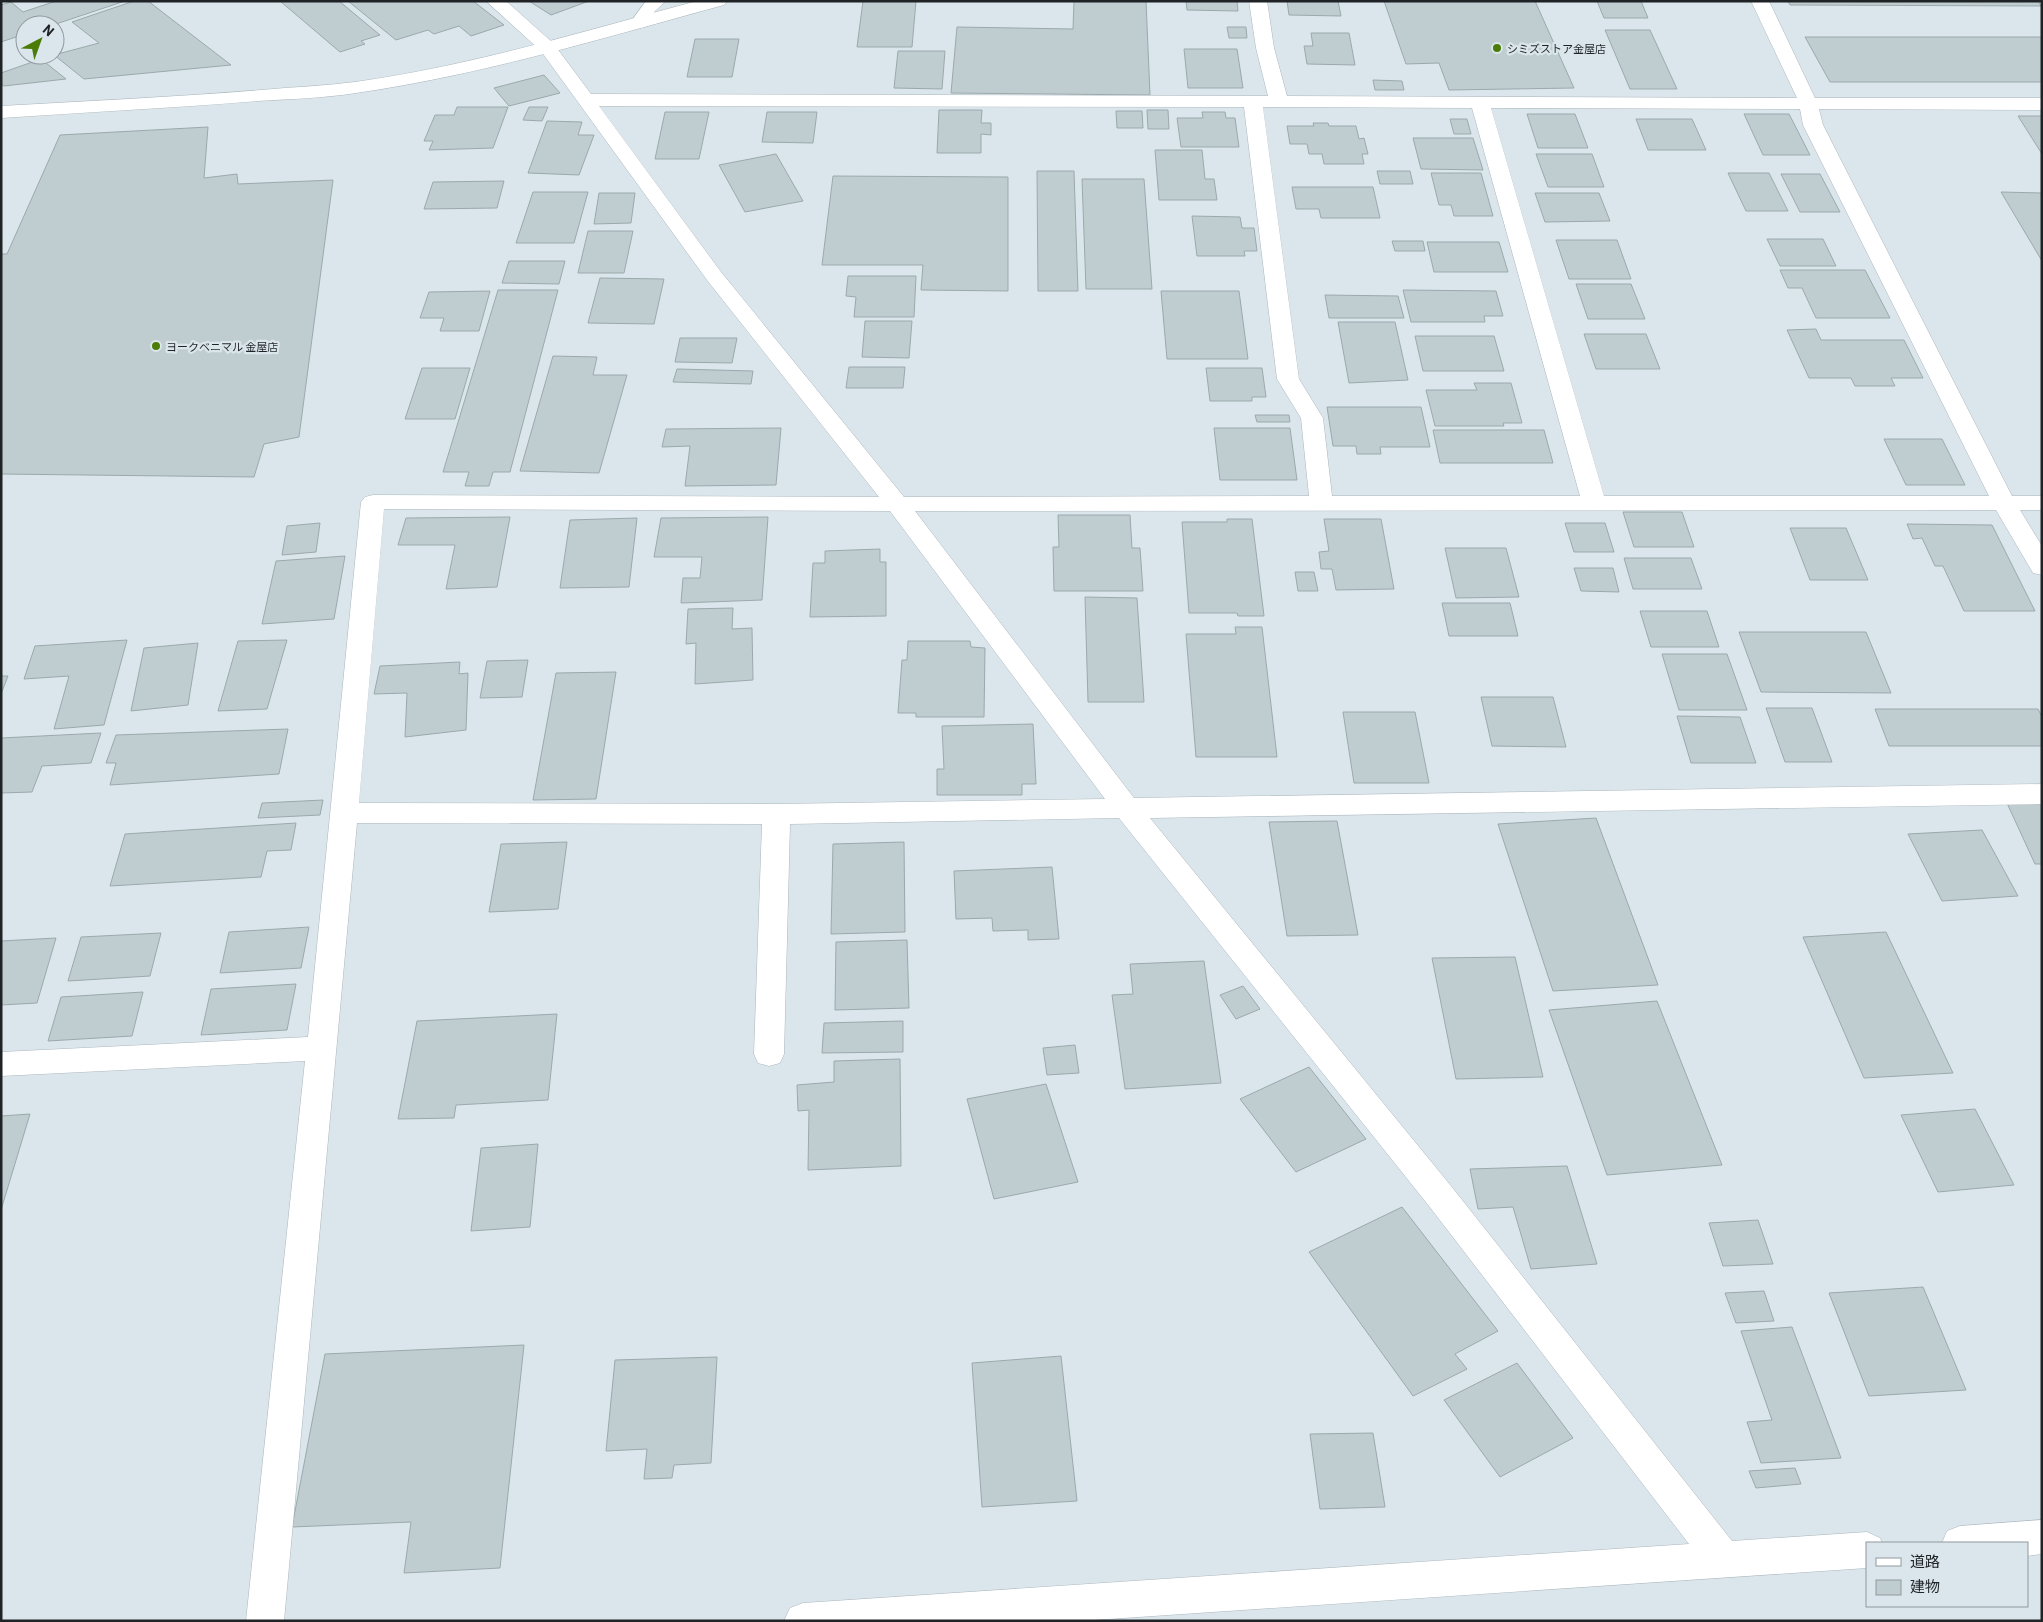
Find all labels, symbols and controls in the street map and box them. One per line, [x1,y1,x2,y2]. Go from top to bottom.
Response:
north arrow [15,15,65,65]
text: N [40,20,58,39]
marker: シミズストア金屋店 [1491,42,1503,54]
place label: シミズストア金屋店 [1507,42,1606,55]
marker: ヨークベニマル 金屋店 [150,340,162,352]
place label: ヨークベニマル 金屋店 [166,340,278,353]
legend [1866,1542,2028,1607]
text: 道路 [1910,1552,1940,1570]
text: 建物 [1910,1577,1940,1595]

